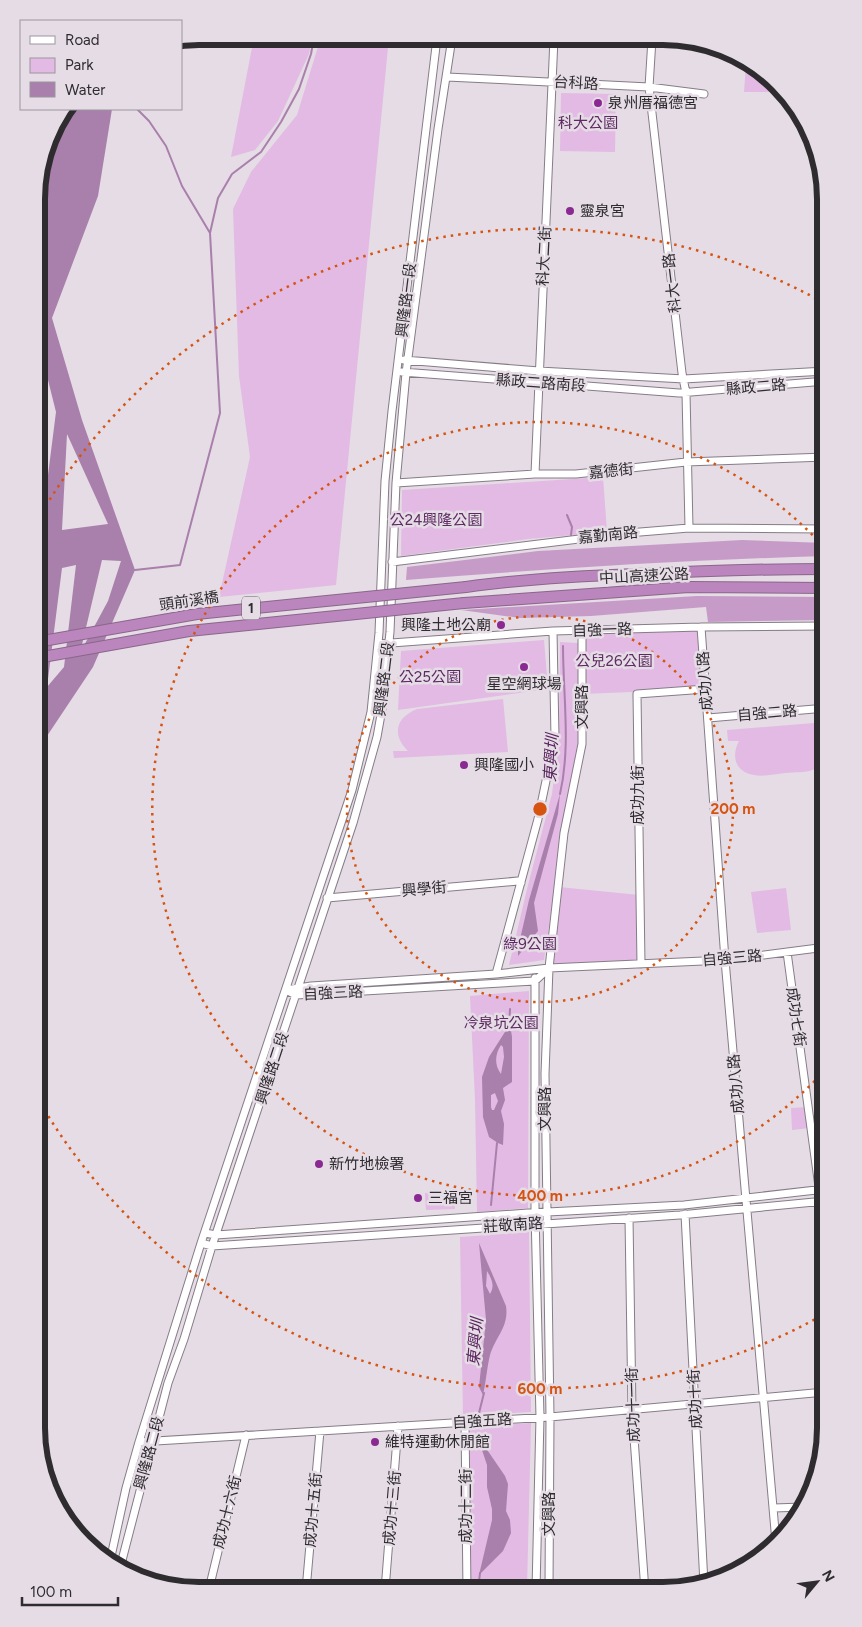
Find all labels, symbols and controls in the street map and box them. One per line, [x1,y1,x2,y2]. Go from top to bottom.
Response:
legend [20,20,182,110]
text: Road [65,31,100,49]
text: Park [65,56,94,74]
street label: 台科路 [553,73,599,93]
text: Water [65,81,105,99]
place label: 泉州厝福德宮 [608,94,698,112]
marker: 泉州厝福德宮 [592,97,604,109]
park label: 科大公園 [558,114,618,132]
place label: 靈泉宮 [580,202,625,220]
marker: 靈泉宮 [564,205,576,217]
street label: 科大二街 [533,226,555,286]
street label: 科大一路 [659,252,685,314]
street label: 興隆路一段 [392,262,420,338]
street label: 縣政二路南段 [495,371,587,395]
street label: 縣政二路 [725,375,787,399]
street label: 嘉德街 [588,460,634,482]
park label: 公24興隆公園 [390,511,482,529]
street label: 嘉勤南路 [577,523,639,547]
street label: 中山高速公路 [599,565,689,587]
street label: 頭前溪橋 [158,588,220,614]
road number: 1 [242,596,260,620]
place label: 興隆土地公廟 [401,616,491,634]
marker: 興隆土地公廟 [495,619,507,631]
street label: 自強一路 [572,620,632,640]
street label: 興隆路二段 [370,641,398,717]
street label: 成功八路 [694,650,716,712]
park label: 公兒26公園 [576,652,652,670]
marker: 星空網球場 [518,661,530,673]
park label: 公25公園 [399,668,461,686]
place label: 星空網球場 [486,675,562,693]
street label: 文興路 [573,684,591,730]
street label: 自強二路 [736,701,798,725]
water label: 東興圳 [540,732,562,782]
place label: 興隆國小 [474,756,534,774]
marker: 興隆國小 [458,759,470,771]
street label: 成功九街 [629,765,647,825]
centre of rings [531,800,549,818]
text: 200 m [711,800,755,818]
street label: 興學街 [401,878,447,900]
park label: 綠9公園 [503,935,557,953]
street label: 自強三路 [701,946,763,970]
street label: 自強三路 [303,982,363,1004]
street label: 成功七街 [783,986,809,1048]
park label: 冷泉坑公園 [463,1014,539,1032]
street label: 興隆路二段 [252,1030,292,1106]
street label: 成功八路 [724,1053,748,1115]
street label: 文興路 [536,1086,554,1132]
place label: 新竹地檢署 [329,1155,404,1173]
marker: 新竹地檢署 [313,1158,325,1170]
text: 400 m [517,1187,563,1205]
place label: 三福宮 [428,1189,473,1207]
marker: 三福宮 [412,1192,424,1204]
street label: 莊敬南路 [482,1214,544,1236]
water label: 東興圳 [463,1315,487,1367]
street label: 成功十一街 [623,1367,643,1443]
street label: 成功十街 [684,1369,706,1429]
text: 600 m [518,1380,562,1398]
street label: 自強五路 [451,1410,513,1432]
street label: 興隆路二段 [131,1414,167,1492]
place label: 維特運動休閒館 [385,1433,490,1451]
marker: 維特運動休閒館 [369,1436,381,1448]
street label: 成功十二街 [457,1468,475,1544]
street label: 成功十三街 [380,1470,404,1546]
street label: 成功十五街 [301,1472,325,1548]
street label: 成功十六街 [209,1473,245,1551]
street label: 文興路 [540,1491,558,1537]
north arrow [792,1557,842,1607]
text: N [818,1567,838,1585]
scale bar [22,1574,119,1606]
text: 100 m [30,1583,72,1601]

